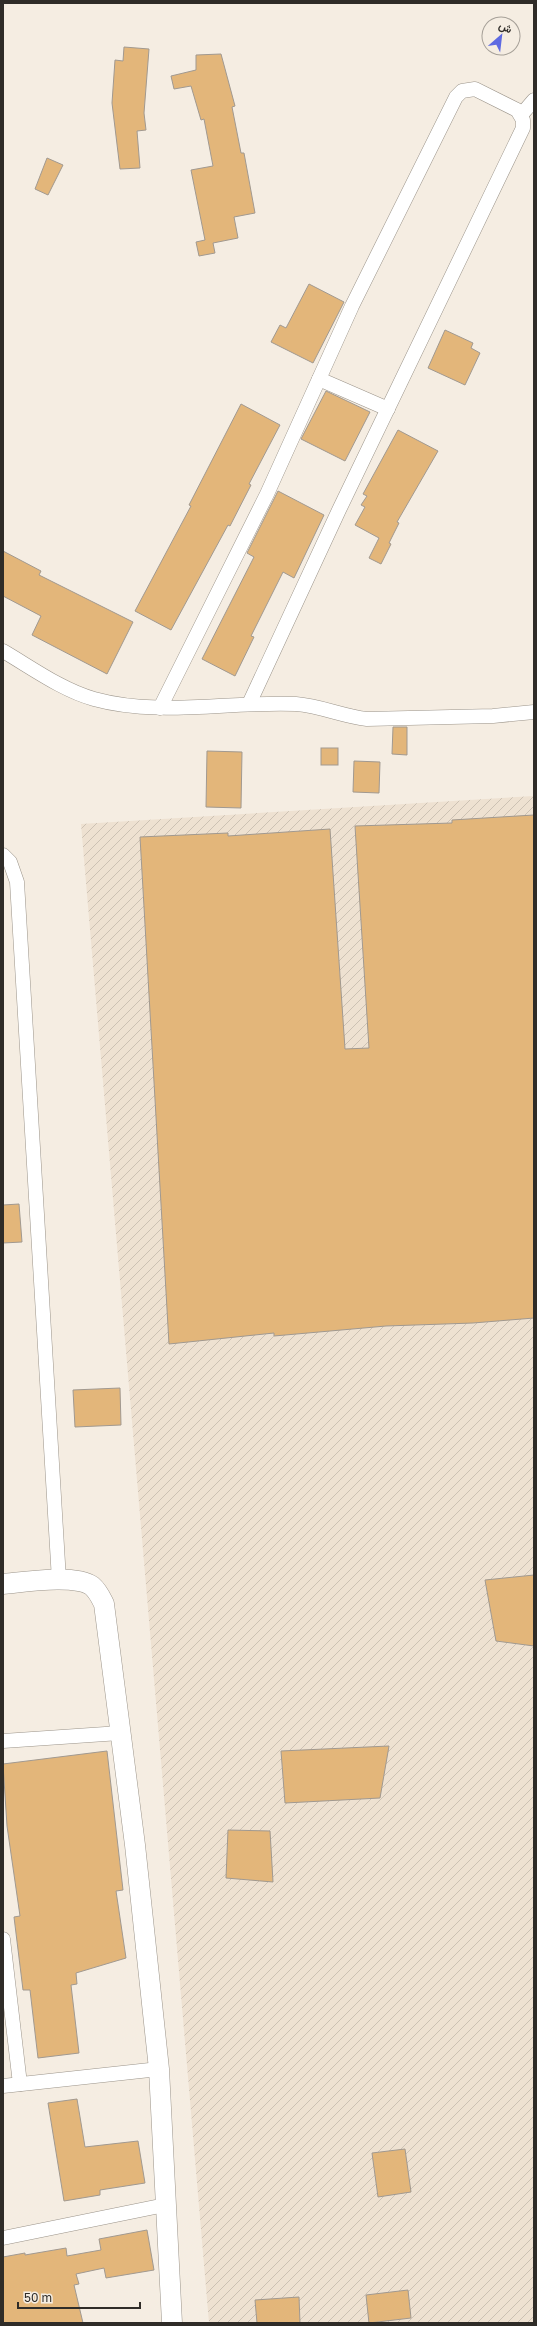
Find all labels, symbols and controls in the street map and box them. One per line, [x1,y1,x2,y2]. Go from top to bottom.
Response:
north arrow [481,16,521,56]
text: ش [497,18,515,36]
scale bar [18,2284,140,2310]
text: 50 m [24,2290,52,2305]

